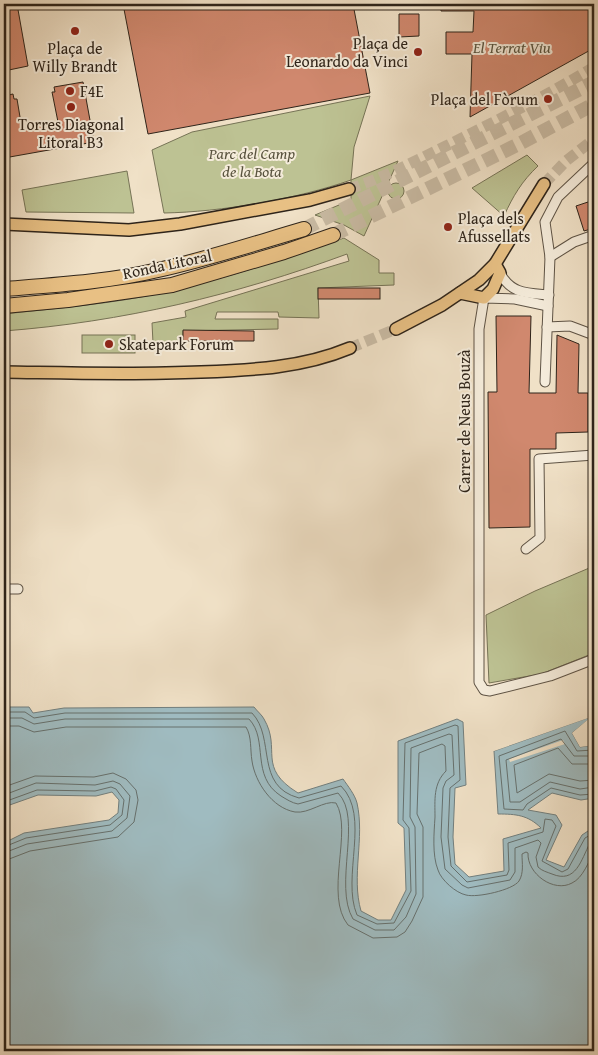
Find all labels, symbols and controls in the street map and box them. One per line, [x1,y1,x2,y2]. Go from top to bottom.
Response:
marker: Plaça de Willy Brandt [69,25,81,37]
place label: Plaça de Leonardo da Vinci [286,31,409,73]
park label: El Terrat Viu [472,35,551,59]
place label: Plaça de Willy Brandt [33,36,118,78]
marker: Plaça de Leonardo da Vinci [412,46,424,58]
place label: F4E [80,79,104,103]
marker: F4E [64,85,76,97]
place label: Plaça del Fòrum [431,87,538,111]
marker: Plaça del Fòrum [542,93,554,105]
marker: Torres Diagonal Litoral B3 [65,101,77,113]
place label: Torres Diagonal Litoral B3 [18,112,124,154]
park label: Parc del Camp de la Bota [208,141,296,183]
place label: Plaça dels Afussellats [458,206,530,248]
marker: Plaça dels Afussellats [442,221,454,233]
street label: Ronda Litoral [120,243,214,285]
place label: Skatepark Forum [119,332,234,356]
marker: Skatepark Forum [103,338,115,350]
street label: Carrer de Neus Bouzà [452,349,476,493]

